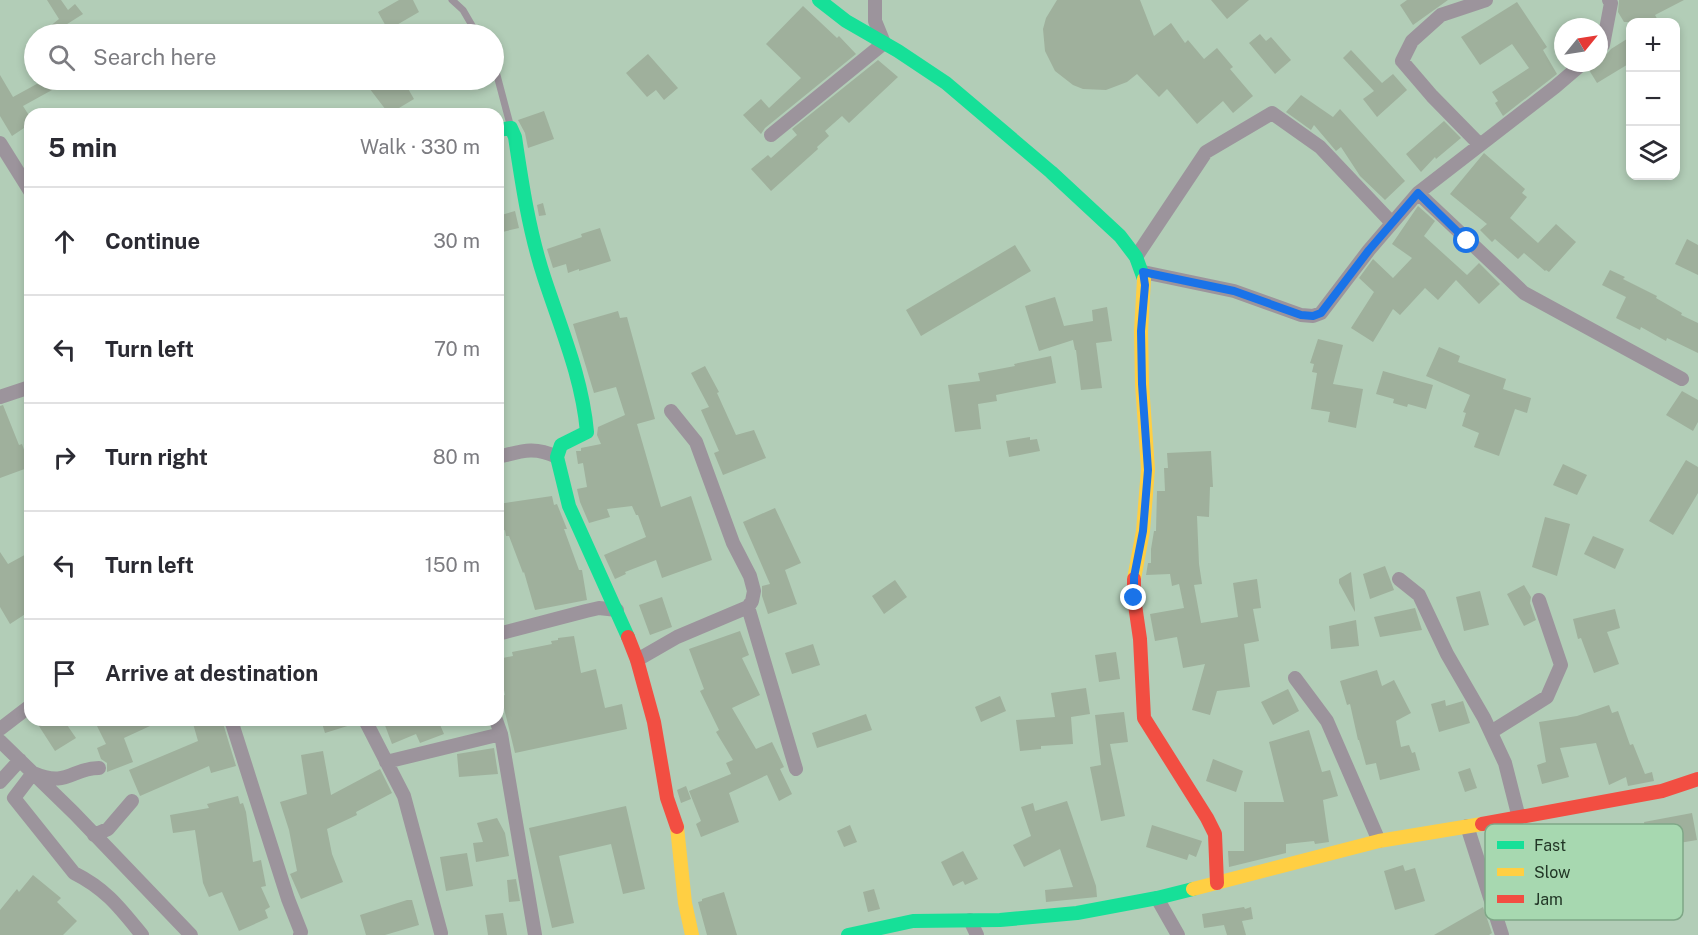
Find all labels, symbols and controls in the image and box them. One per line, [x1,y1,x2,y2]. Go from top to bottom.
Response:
north arrow [1554,18,1608,72]
map controls [1626,18,1680,180]
button: + [1626,18,1680,72]
search box [24,24,504,90]
icon: search [45,41,78,74]
text: Search here [93,44,217,70]
button: − [1626,72,1680,126]
button: layers [1626,126,1680,180]
text: 5 min [48,132,117,163]
text: Walk · 330 m [360,135,480,159]
icon: ahead [48,225,81,258]
route start [1453,227,1479,253]
text: Continue [105,228,200,254]
text: 30 m [433,229,480,253]
icon: left [48,333,81,366]
text: Turn left [105,336,194,362]
text: 70 m [434,337,480,361]
icon: right [48,441,81,474]
text: Turn right [105,444,208,470]
text: 80 m [433,445,480,469]
icon: left [48,549,81,582]
text: Turn left [105,552,194,578]
text: 150 m [425,553,480,577]
route end [1120,584,1146,610]
icon: arrive [48,657,81,690]
text: Arrive at destination [105,660,318,686]
legend [1485,824,1683,920]
text: Fast [1534,836,1566,855]
text: Slow [1534,863,1571,882]
text: Jam [1534,890,1563,909]

